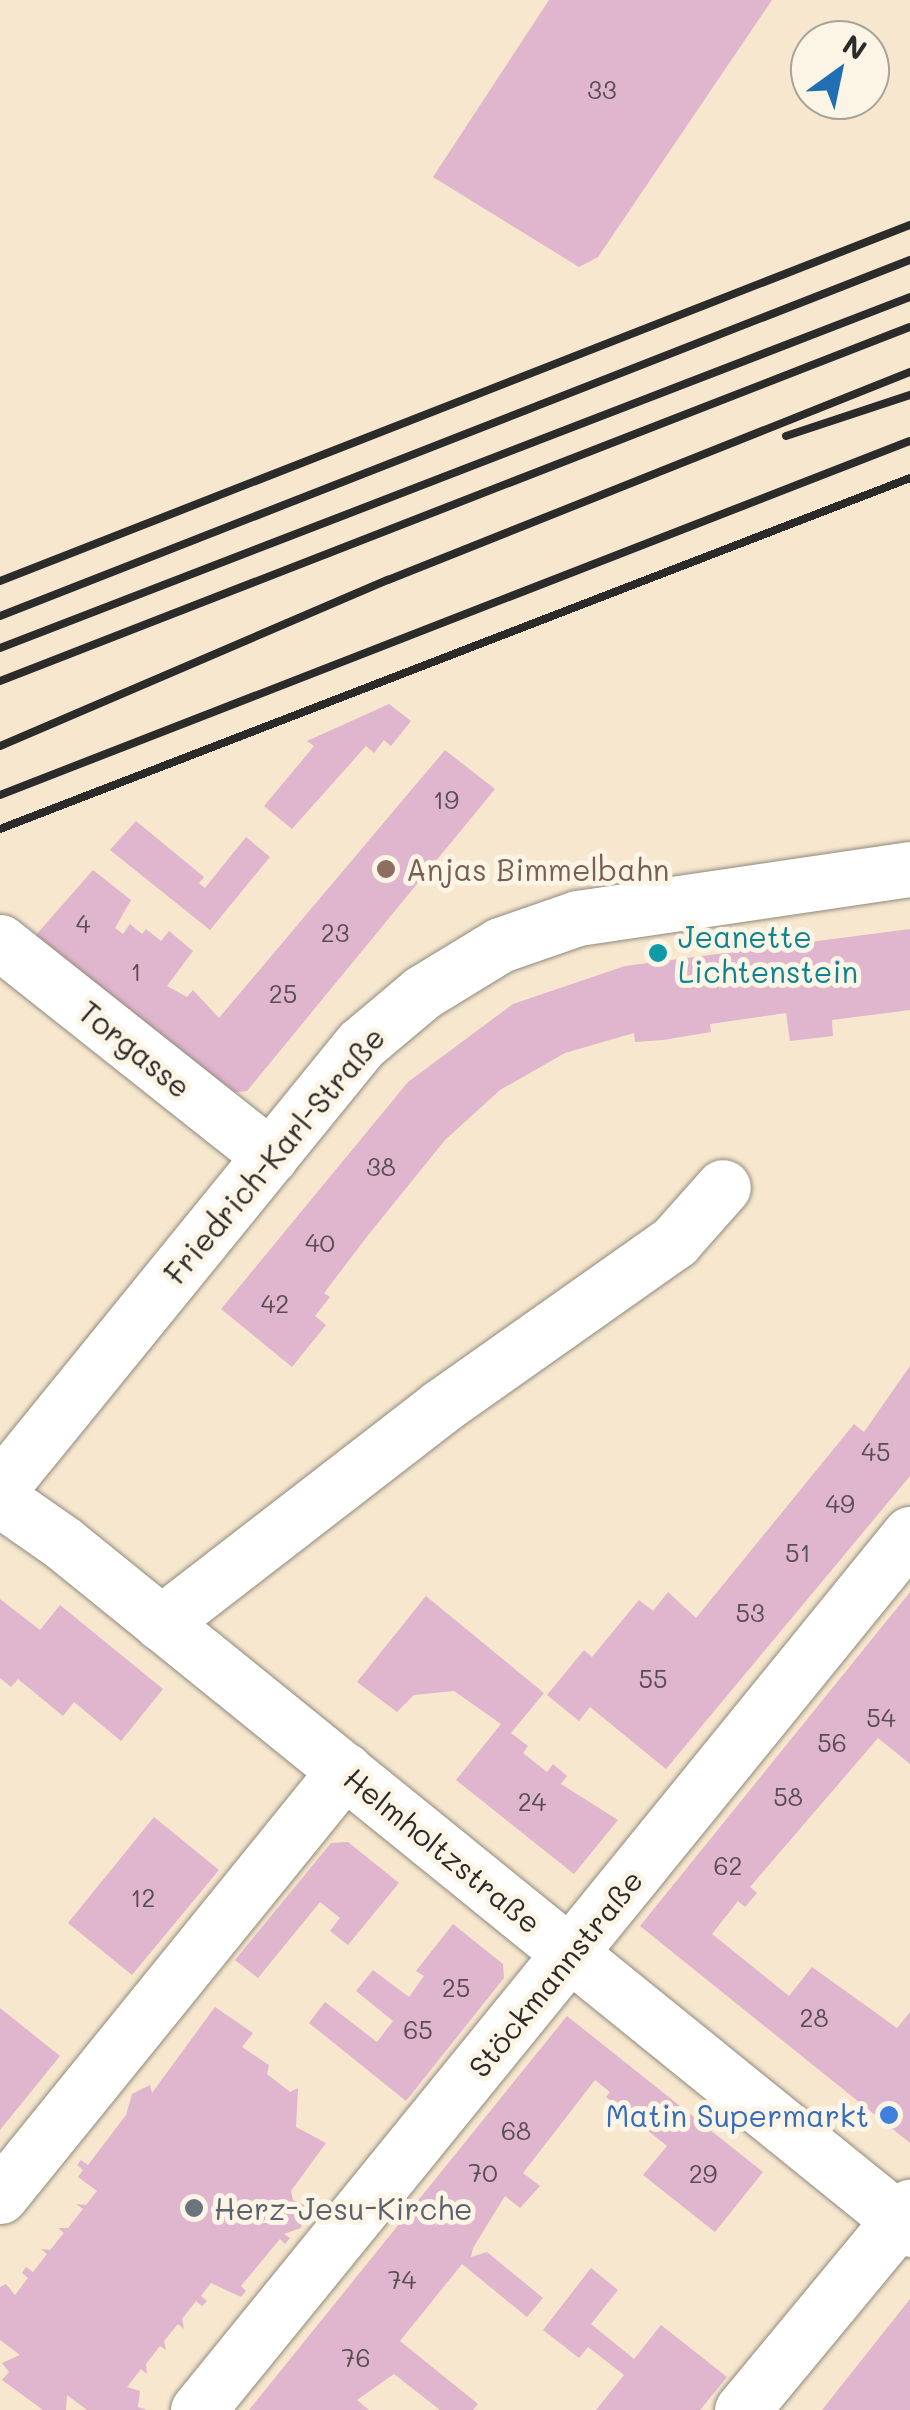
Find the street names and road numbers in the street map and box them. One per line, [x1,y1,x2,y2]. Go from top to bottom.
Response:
street label: Torgasse [72,993,198,1105]
street label: Friedrich-Karl-Straße [156,1019,392,1291]
street label: Helmholtzstraße [337,1760,549,1940]
street label: Stöckmannstraße [460,1862,650,2084]

